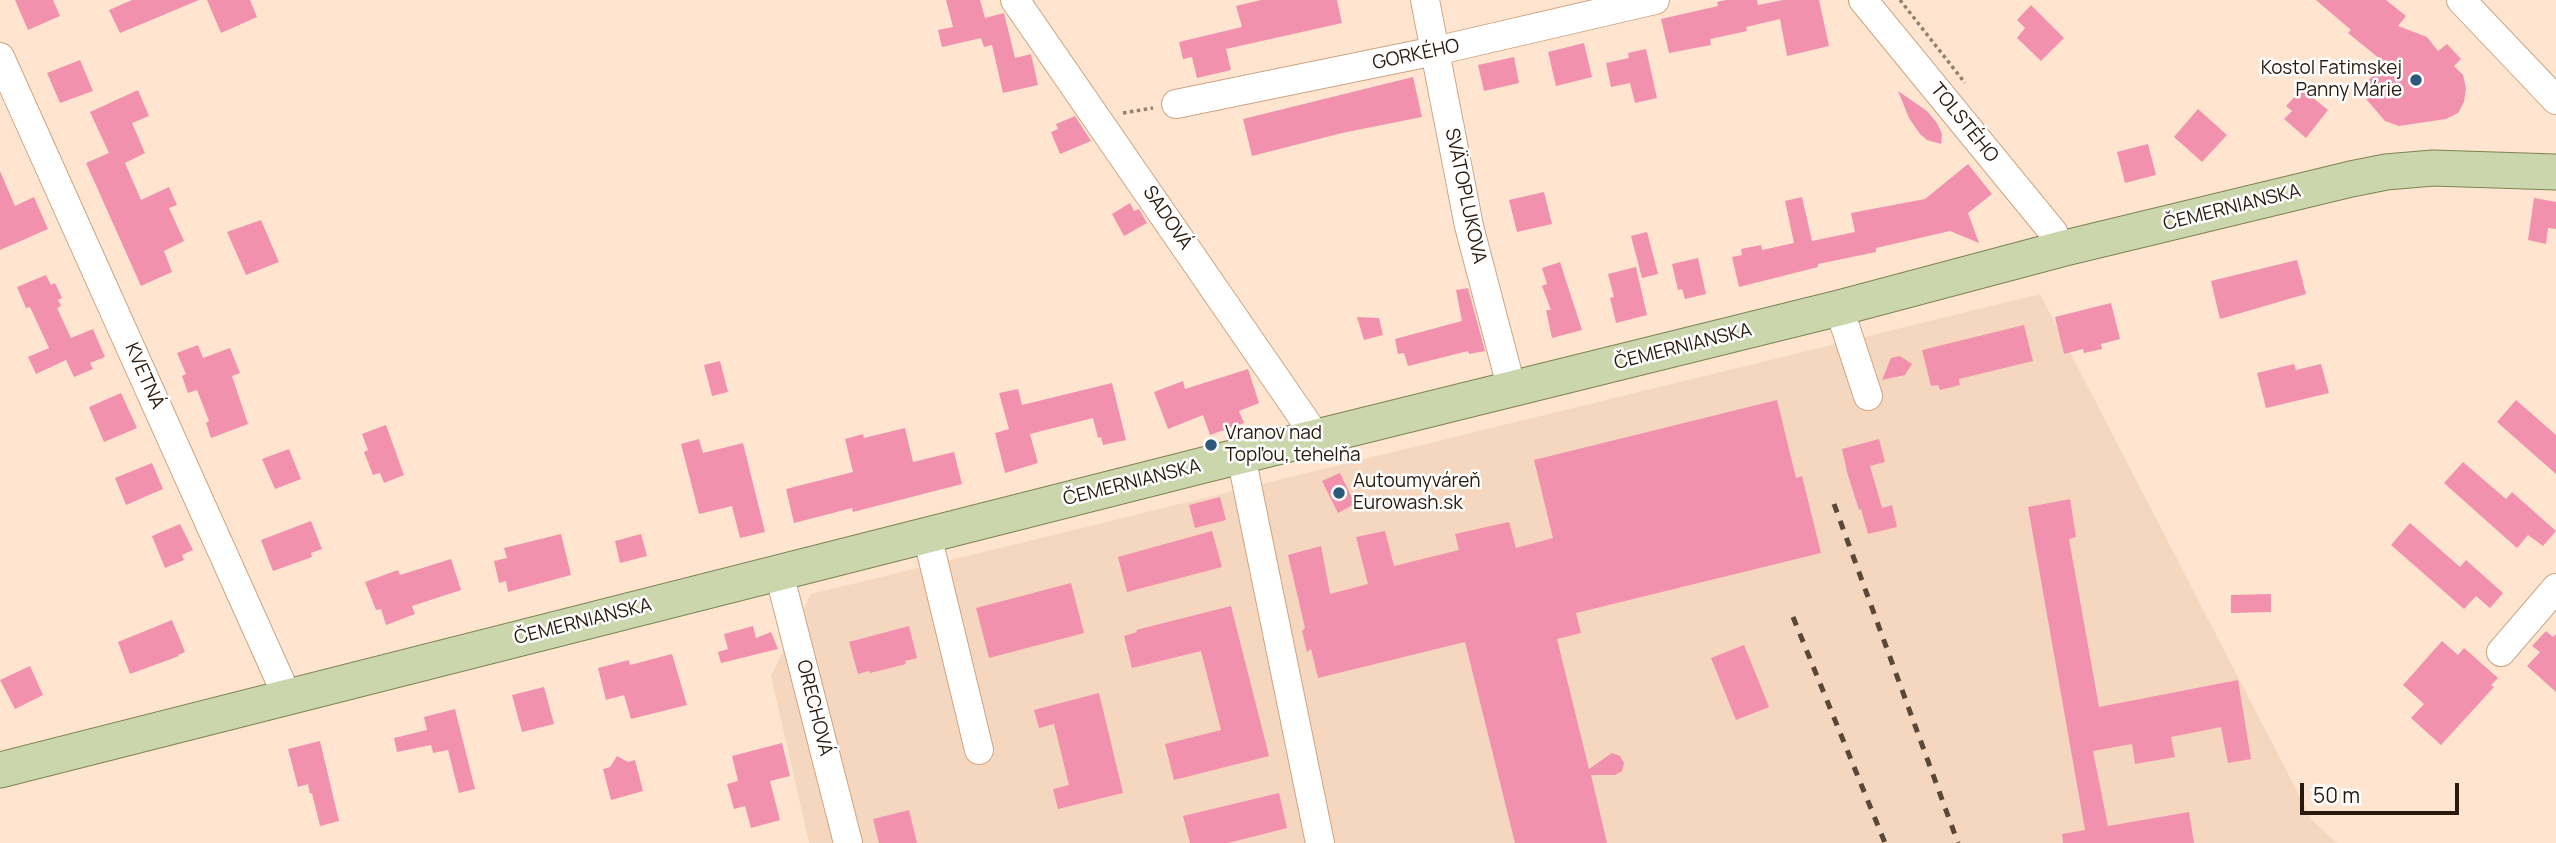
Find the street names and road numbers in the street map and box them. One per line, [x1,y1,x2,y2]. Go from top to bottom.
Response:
street label: GORKÉHO [1371,35,1461,75]
street label: TOLSTÉHO [1925,79,2003,167]
street label: SVÄTOPLUKOVA [1440,126,1490,266]
street label: ČEMERNIANSKA [2161,180,2303,236]
street label: SADOVÁ [1137,182,1197,254]
street label: ČEMERNIANSKA [1612,319,1754,375]
street label: KVETNÁ [119,339,169,413]
street label: ČEMERNIANSKA [1061,455,1203,511]
street label: ČEMERNIANSKA [512,594,654,650]
street label: ORECHOVÁ [791,658,837,758]

